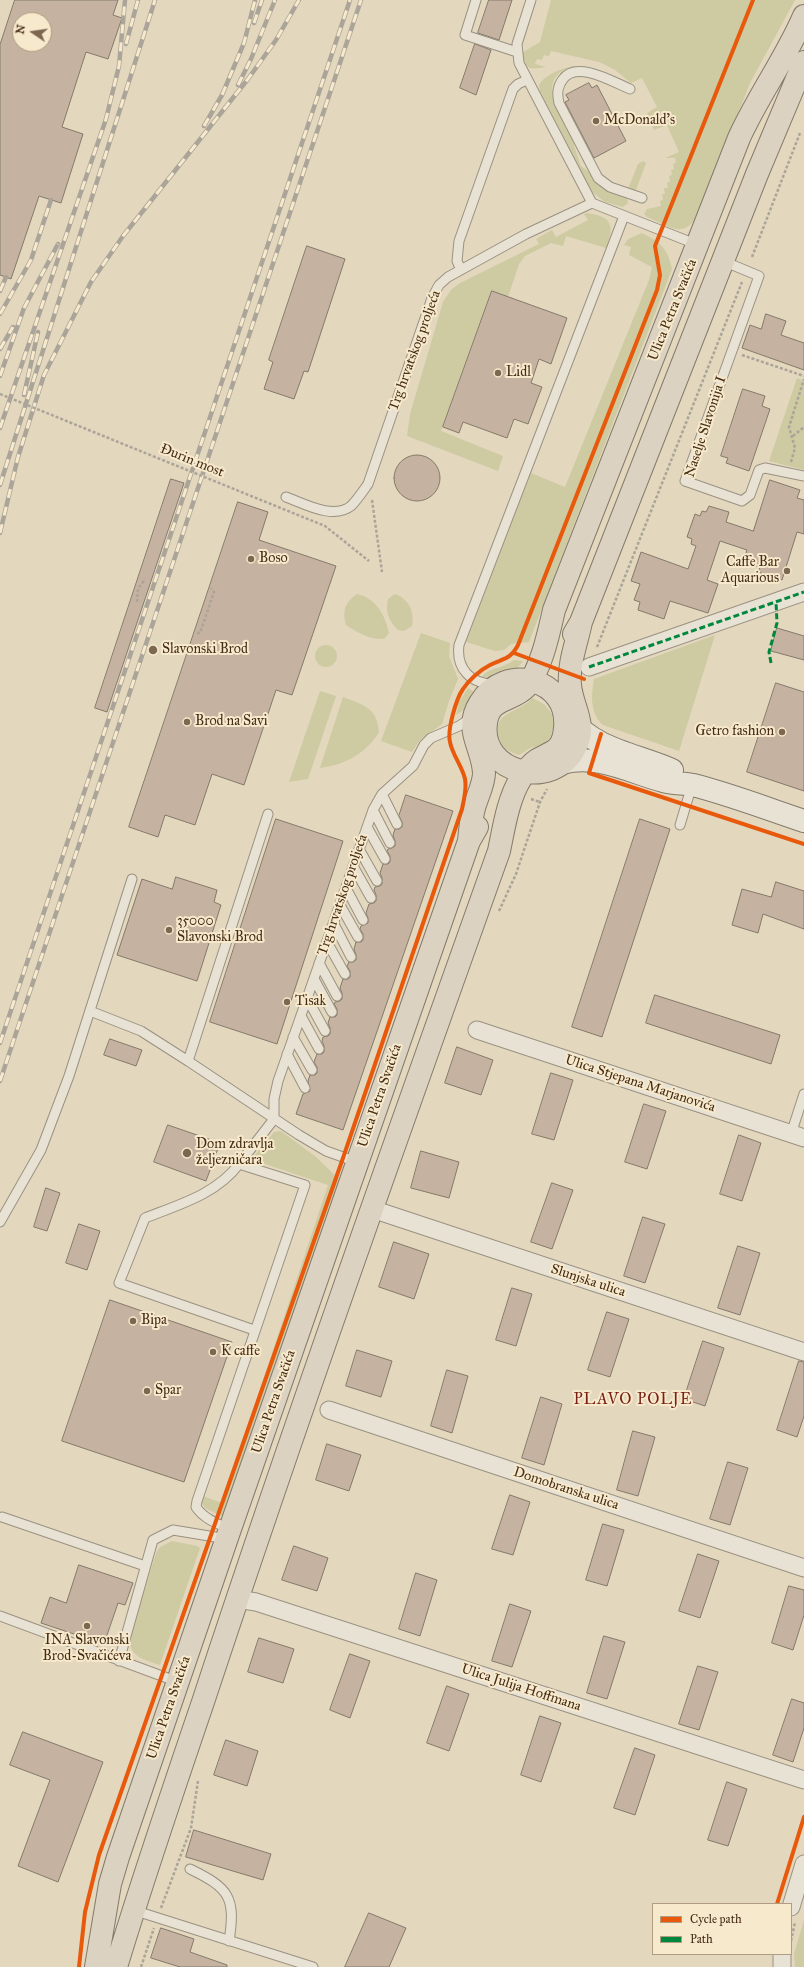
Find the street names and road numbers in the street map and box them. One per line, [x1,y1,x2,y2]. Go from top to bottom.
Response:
street label: Ulica Petra Svačića [645,257,701,363]
street label: Trg hrvatskog proljeća [385,288,445,414]
street label: Naselje Slavonija I [682,374,730,480]
street label: Đurin most [158,441,226,481]
street label: Trg hrvatskog proljeća [314,832,372,958]
street label: Ulica Petra Svačića [354,1042,406,1150]
street label: Ulica Stjepana Marjanovića [563,1052,717,1116]
street label: Slunjska ulica [549,1261,627,1301]
street label: Ulica Petra Svačića [248,1348,300,1456]
street label: Domobranska ulica [511,1464,621,1514]
street label: Ulica Petra Svačića [143,1654,195,1762]
street label: Ulica Julija Hoffmana [459,1661,583,1715]

